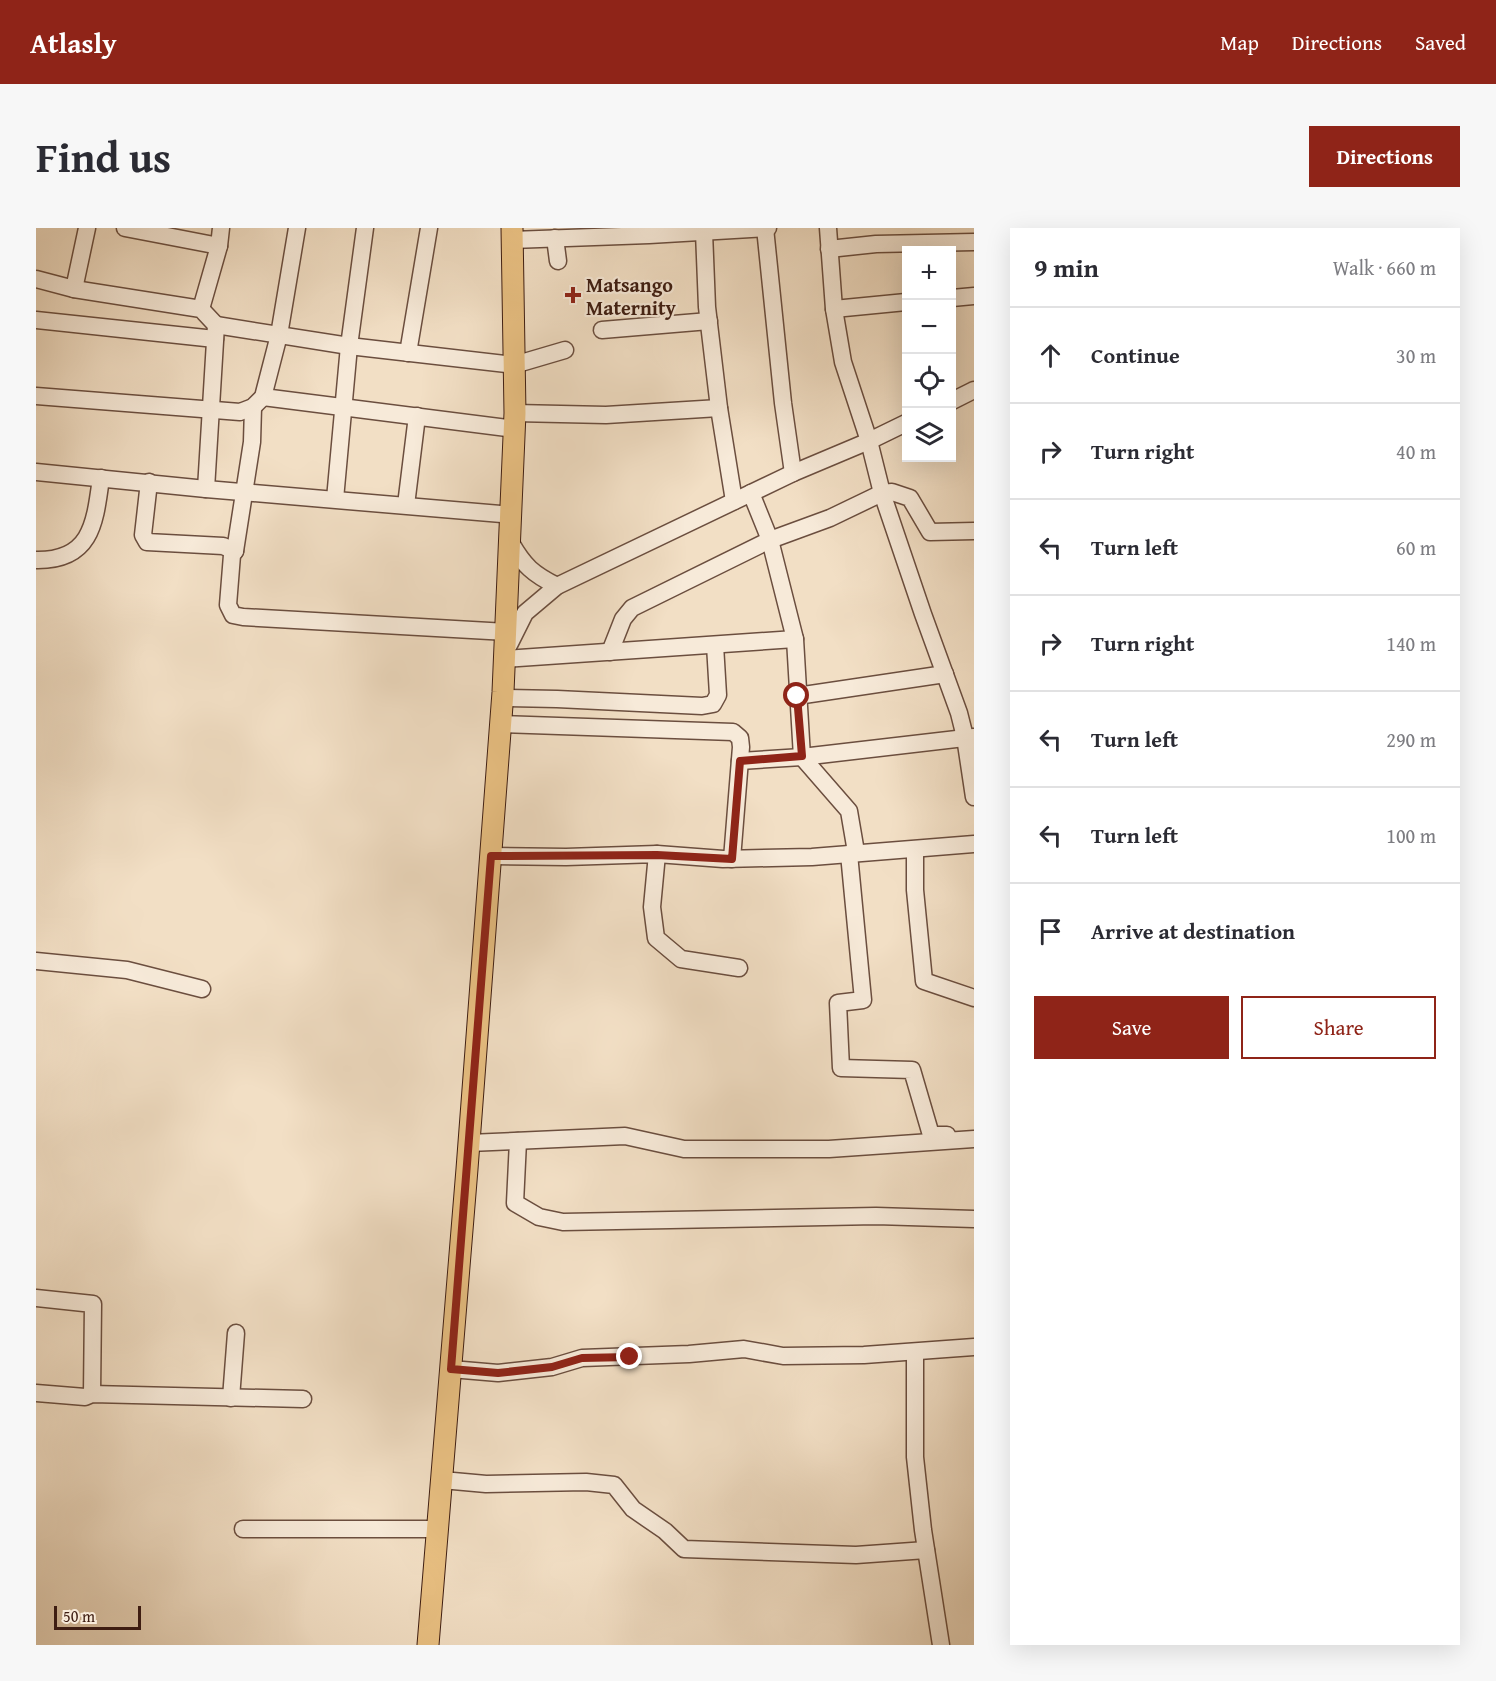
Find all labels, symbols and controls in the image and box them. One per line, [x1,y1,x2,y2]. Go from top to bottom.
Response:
text: Atlasly [30,22,117,63]
text: Map [1220,27,1259,58]
text: Directions [1292,27,1382,58]
text: Saved [1415,27,1466,58]
text: Find us [36,126,171,187]
button: Directions [1309,126,1460,187]
map controls [902,246,956,462]
button: + [902,246,956,300]
text: 9 min [1034,248,1099,287]
text: Walk · 660 m [1333,253,1436,282]
place label: Matsango Maternity [586,270,677,322]
marker: Matsango Maternity [564,286,582,304]
button: − [902,300,956,354]
icon: ahead [1034,339,1067,372]
text: Continue [1091,339,1180,371]
text: 30 m [1396,341,1436,370]
button: locate [902,354,956,408]
button: layers [902,408,956,462]
icon: right [1034,435,1067,468]
text: Turn right [1091,435,1194,467]
text: 40 m [1396,437,1436,466]
icon: left [1034,531,1067,564]
text: Turn left [1091,531,1178,563]
text: 60 m [1396,533,1436,562]
icon: right [1034,627,1067,660]
text: Turn right [1091,627,1194,659]
text: 140 m [1386,629,1436,658]
route start [783,682,809,708]
icon: left [1034,723,1067,756]
text: Turn left [1091,723,1178,755]
text: 290 m [1386,725,1436,754]
icon: left [1034,819,1067,852]
text: Turn left [1091,819,1178,851]
text: 100 m [1386,821,1436,850]
icon: arrive [1034,915,1067,948]
text: Arrive at destination [1091,915,1295,947]
button: Save [1034,996,1229,1059]
button: Share [1241,996,1436,1059]
route end [616,1343,642,1369]
scale bar [54,1603,141,1630]
text: 50 m [63,1604,95,1628]

